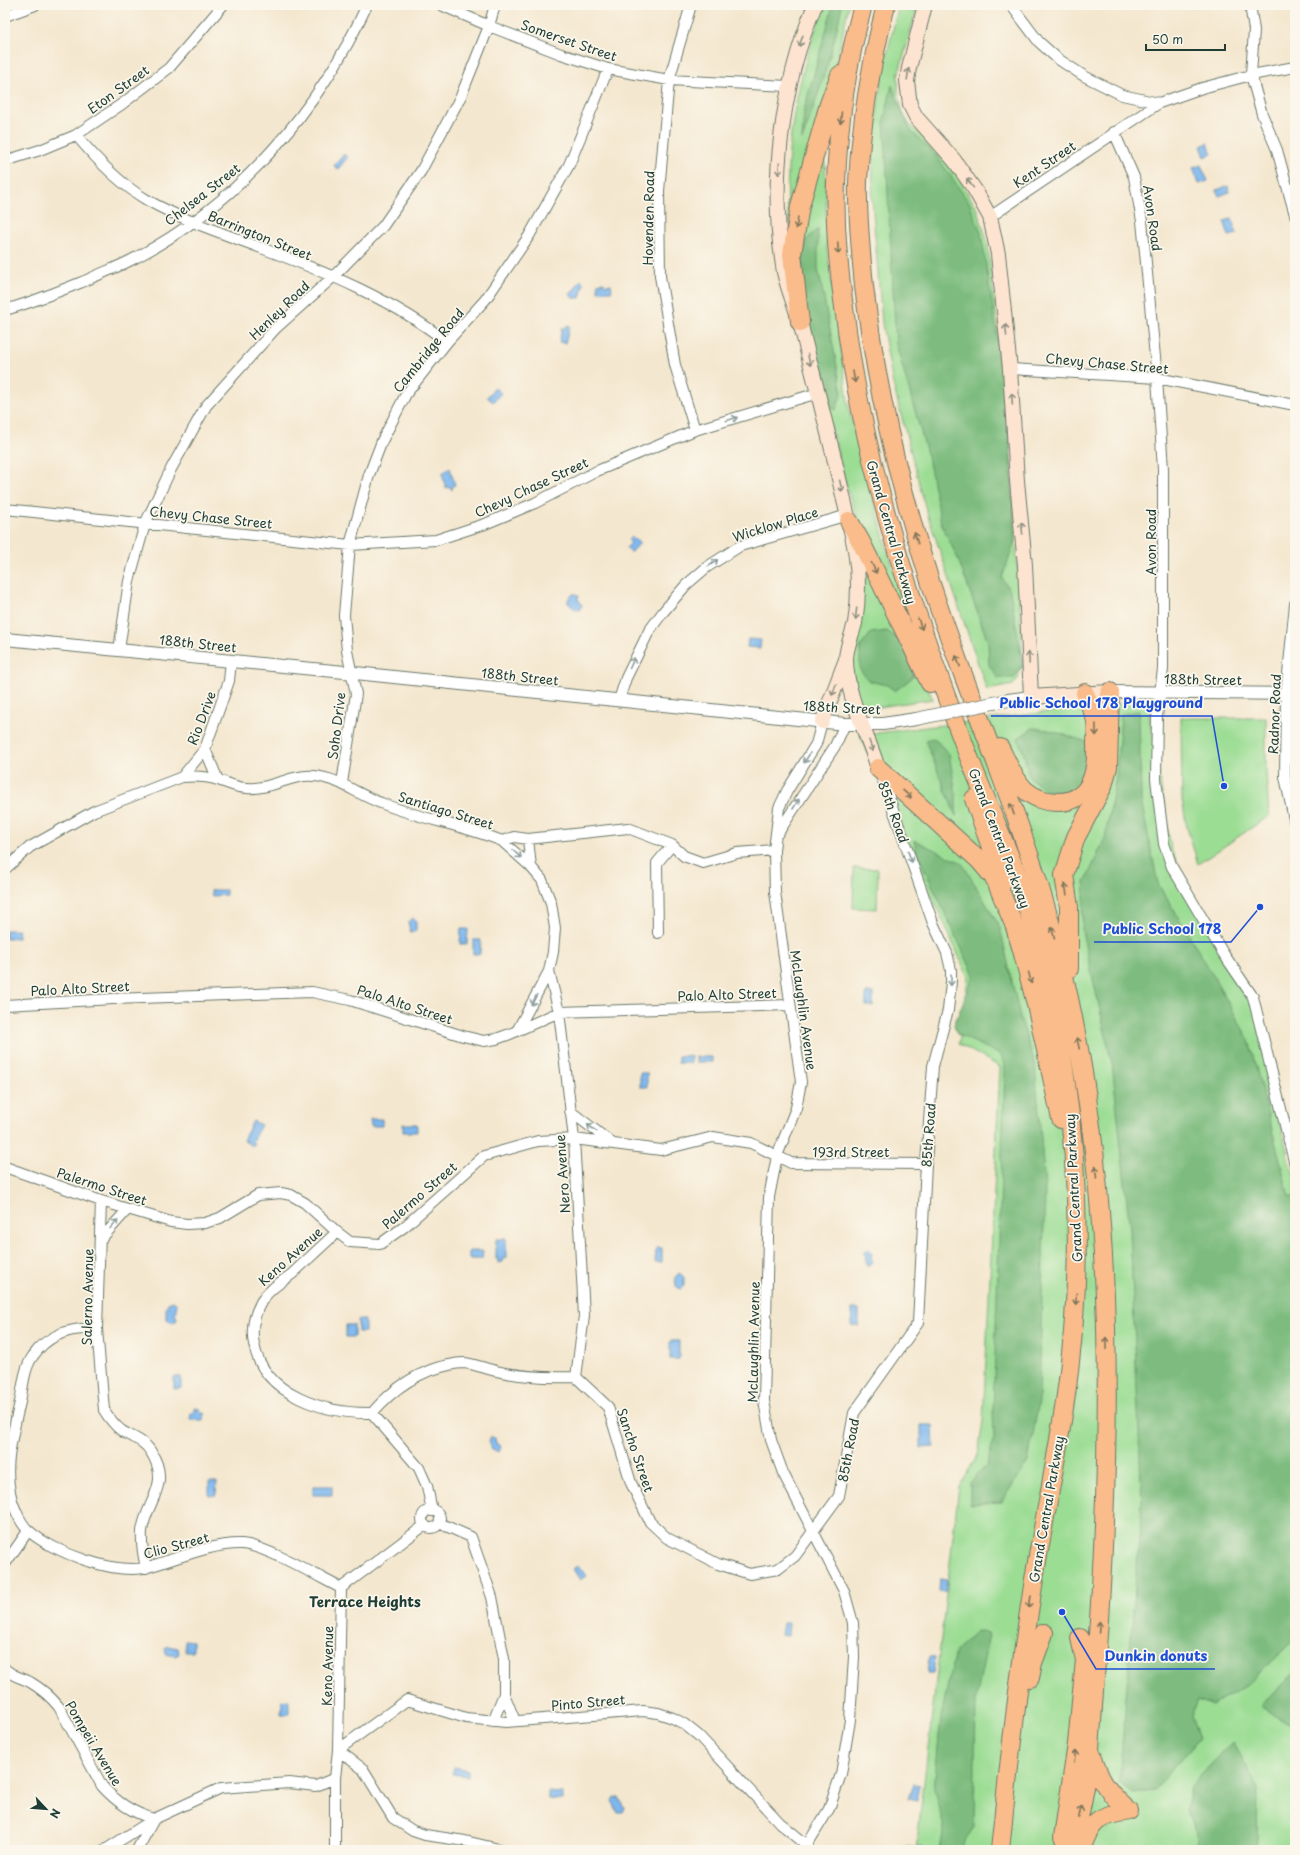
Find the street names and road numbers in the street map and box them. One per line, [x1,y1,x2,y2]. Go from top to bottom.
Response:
street label: Somerset Street [518,15,620,65]
street label: Eton Street [83,60,153,118]
street label: Kent Street [1009,136,1079,192]
street label: Chelsea Street [160,158,244,230]
street label: Hovenden Road [638,170,658,266]
street label: Avon Road [1139,184,1167,252]
street label: Barrington Street [205,206,315,264]
street label: Henley Road [244,276,314,344]
street label: Cambridge Road [388,304,468,396]
street label: Chevy Chase Street [1045,348,1169,378]
street label: Chevy Chase Street [471,452,591,522]
street label: Grand Central Parkway [862,458,922,606]
street label: Chevy Chase Street [149,501,273,533]
street label: Wicklow Place [730,502,820,546]
street label: Avon Road [1141,509,1160,575]
street label: 188th Street [158,629,238,657]
street label: 188th Street [480,662,560,690]
street label: 188th Street [1164,669,1242,689]
street label: Radnor Road [1263,673,1285,755]
street label: Rio Drive [182,688,220,748]
street label: Soho Drive [322,691,350,761]
street label: 188th Street [803,695,881,719]
street label: Grand Central Parkway [964,765,1036,911]
street label: 85th Road [874,778,914,846]
street label: Santiago Street [396,786,496,834]
street label: McLaughlin Avenue [786,949,822,1071]
street label: Palo Alto Street [30,976,130,1000]
street label: Palo Alto Street [355,980,455,1028]
street label: Palo Alto Street [677,983,777,1005]
street label: 85th Road [916,1102,940,1168]
street label: Grand Central Parkway [1060,1113,1086,1263]
street label: Nero Avenue [550,1134,574,1214]
street label: 193rd Street [813,1142,889,1161]
street label: Palermo Street [377,1157,461,1233]
street label: Palermo Street [54,1162,150,1210]
street label: Keno Avenue [254,1222,326,1290]
street label: Salerno Avenue [77,1248,97,1346]
street label: McLaughlin Avenue [742,1281,764,1403]
street label: Sancho Street [613,1405,659,1495]
street label: 85th Road [833,1416,863,1484]
street label: Grand Central Parkway [1024,1434,1068,1584]
street label: Clio Street [141,1527,211,1563]
street label: Keno Avenue [317,1626,337,1706]
street label: Pinto Street [550,1689,626,1715]
street label: Pompeii Avenue [61,1697,127,1789]

